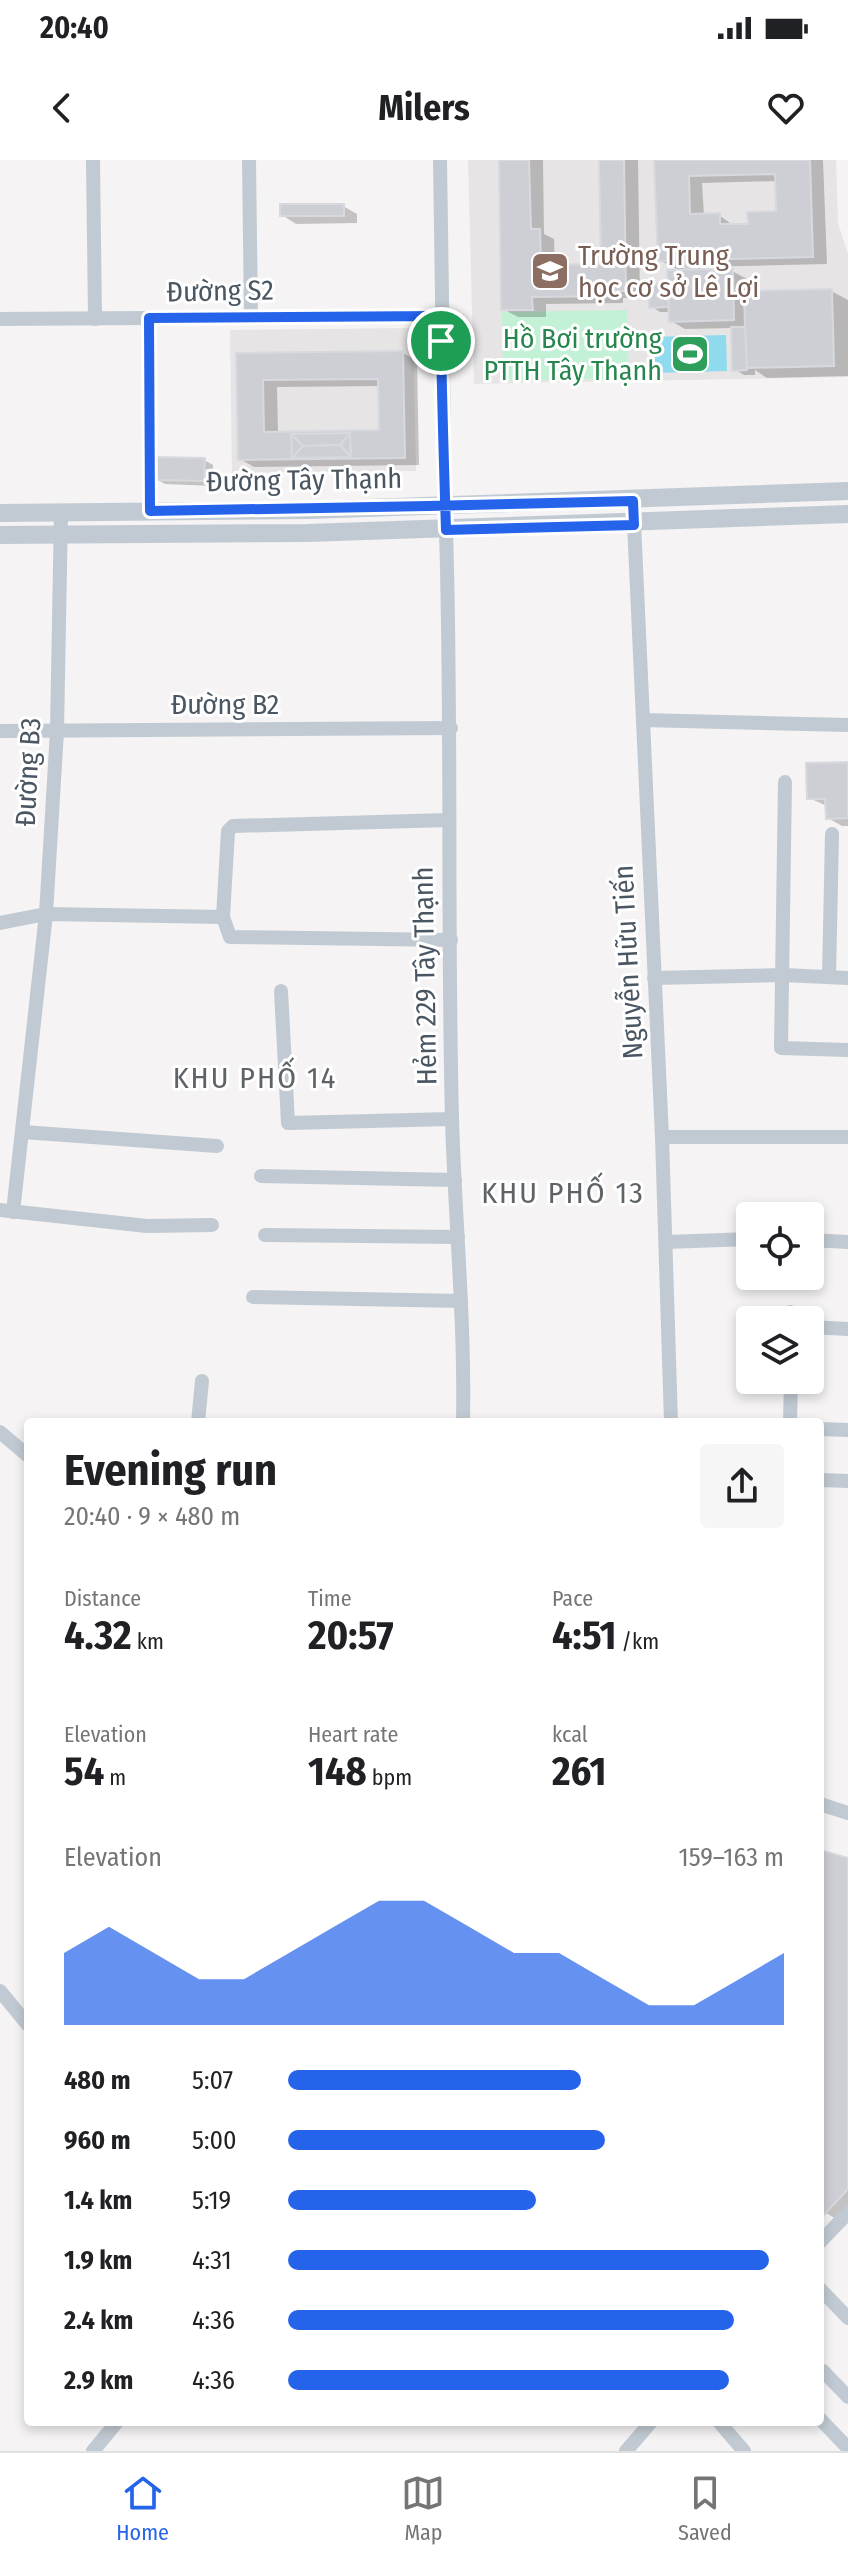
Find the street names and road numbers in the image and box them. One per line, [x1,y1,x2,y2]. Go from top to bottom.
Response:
street label: Đường S2 [166,274,274,308]
street label: Đường Tây Thạnh [206,462,402,498]
street label: Đường B2 [171,688,279,721]
street label: Đường B3 [9,717,47,827]
street label: Nguyễn Hữu Tiến [606,864,650,1060]
street label: Hẻm 229 Tây Thạnh [407,866,443,1086]

